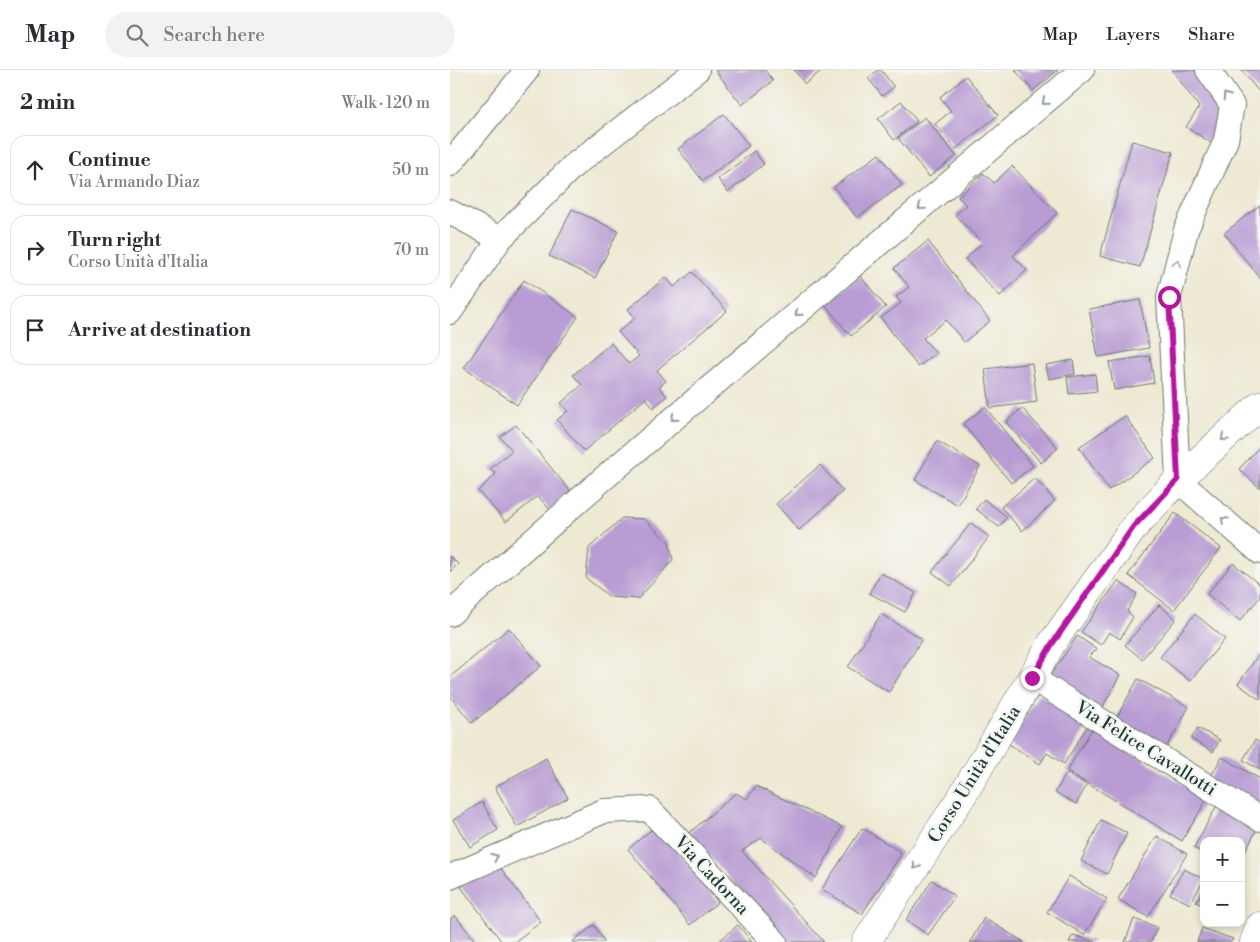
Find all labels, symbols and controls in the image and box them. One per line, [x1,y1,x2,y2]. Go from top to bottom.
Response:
search box [105,12,455,57]
text: Map [25,20,75,50]
icon: search [123,21,151,49]
text: Search here [163,23,265,47]
text: Map [1043,23,1078,46]
text: Layers [1106,23,1160,46]
text: Share [1188,23,1235,46]
text: 2 min [20,90,75,116]
one-way arrow [1223,92,1232,102]
text: Walk · 120 m [342,93,430,113]
one-way arrow [1042,96,1051,104]
text: Continue [68,148,151,172]
icon: ahead [21,156,49,184]
text: 50 m [392,160,429,180]
text: Via Armando Diaz [68,172,200,192]
one-way arrow [918,202,927,211]
text: Turn right [68,228,161,252]
icon: right [21,236,49,264]
text: 70 m [393,240,429,260]
text: Corso Unità d'Italia [68,252,208,272]
one-way arrow [1171,259,1182,268]
route start [1158,286,1181,309]
one-way arrow [794,307,803,316]
icon: arrive [21,316,49,344]
text: Arrive at destination [68,318,251,342]
one-way arrow [671,413,680,421]
one-way arrow [1221,432,1230,441]
one-way arrow [1220,517,1229,526]
route end [1021,667,1044,690]
street label: Via Felice Cavallotti [1070,695,1221,801]
street label: Corso Unità d'Italia [923,700,1026,847]
street label: Via Cadorna [668,830,755,921]
map controls [1200,837,1245,927]
button: + [1200,837,1245,882]
one-way arrow [490,853,499,863]
one-way arrow [913,860,922,870]
button: − [1200,882,1245,927]

